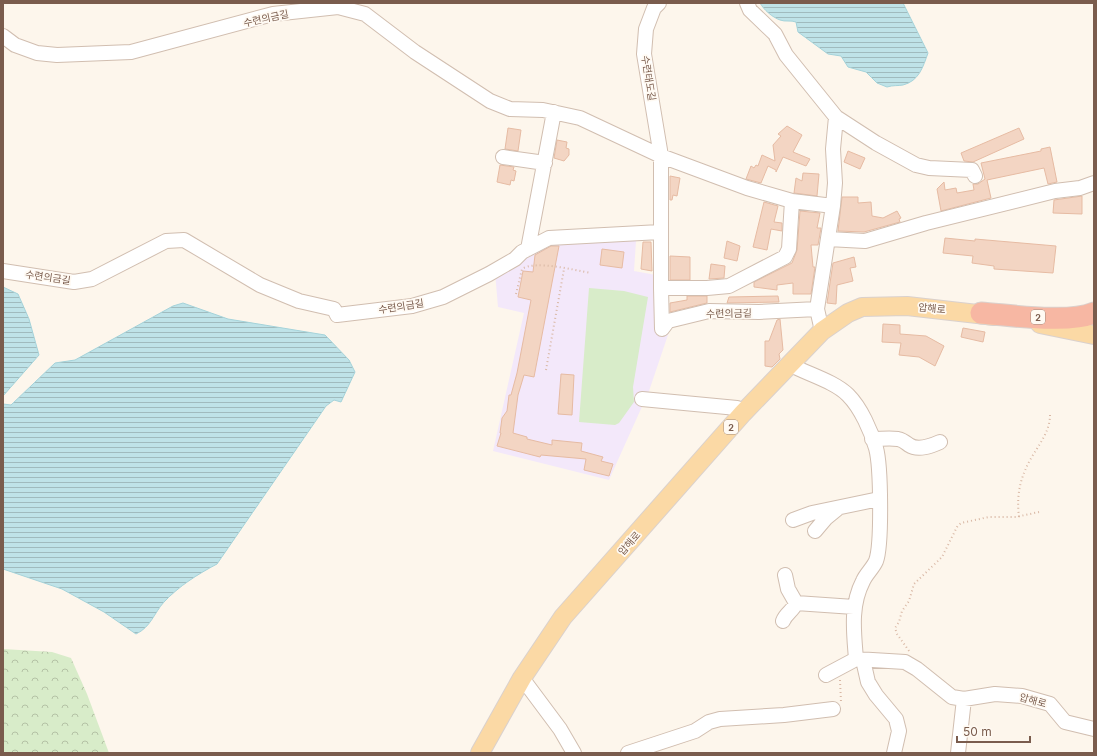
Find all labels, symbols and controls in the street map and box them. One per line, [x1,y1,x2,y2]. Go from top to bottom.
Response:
street label: 수련의금길 [242,7,290,29]
street label: 수련태도길 [639,54,659,102]
street label: 수련의금길 [24,268,72,286]
street label: 수련의금길 [377,296,425,316]
street label: 압해로 [918,301,946,315]
street label: 수련의금길 [706,307,752,319]
road number: 2 [1031,310,1045,324]
road number: 2 [724,420,738,434]
street label: 압해로 [615,529,643,557]
street label: 압해로 [1018,691,1048,709]
scale bar [957,718,1030,744]
text: 50 m [963,724,992,739]

